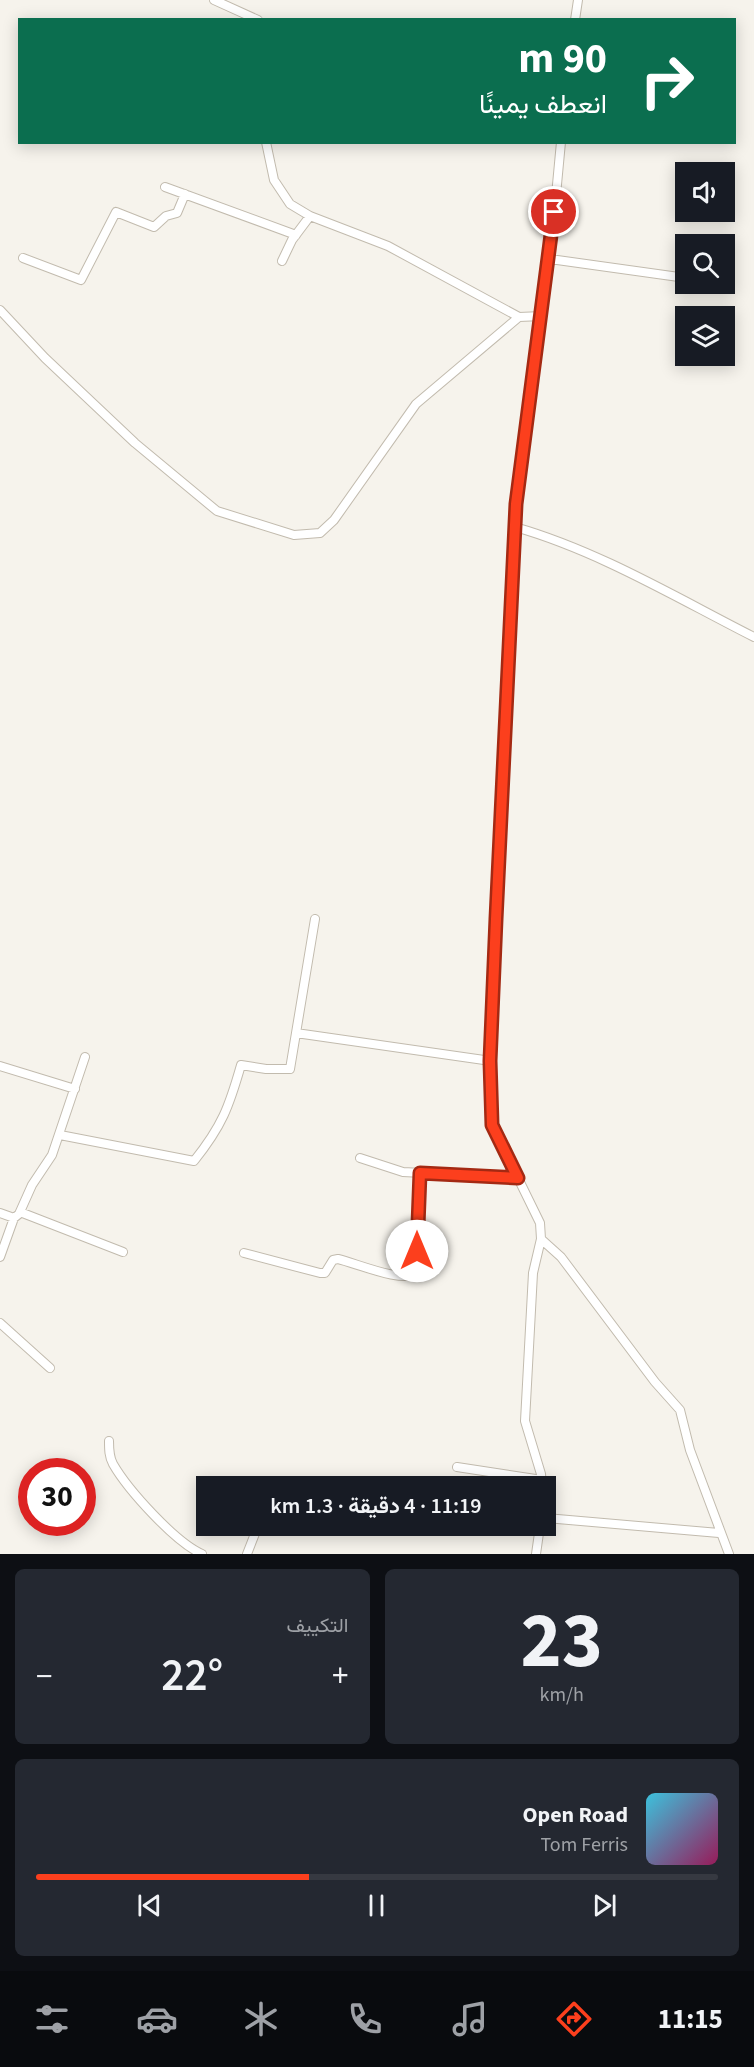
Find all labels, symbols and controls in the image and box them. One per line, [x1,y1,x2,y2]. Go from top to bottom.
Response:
text: 90 m [518,29,607,89]
icon: right [628,42,706,120]
text: انعطف يمينًا [479,85,607,124]
map controls [675,162,735,366]
button: sound [675,162,735,222]
pin [528,186,579,237]
icon: arrive [537,195,570,228]
button: search [675,234,735,294]
button: layers [675,306,735,366]
position arrow [385,1219,449,1283]
speed limit sign: 30 [18,1458,96,1536]
text: 11:19 · 4 دقيقة · 1.3 km [270,1490,482,1522]
text: 23 [521,1586,603,1697]
text: التكييف [286,1612,349,1640]
text: 22° [161,1644,223,1708]
text: − [36,1653,52,1700]
text: + [332,1653,349,1700]
text: km/h [540,1681,584,1709]
text: Open Road [523,1799,628,1831]
text: Tom Ferris [540,1831,628,1859]
icon: previous [133,1889,166,1922]
icon: pause [360,1889,393,1922]
icon: next [588,1889,621,1922]
icon: filters [31,1998,73,2040]
icon: car [136,1998,178,2040]
icon: climate [240,1998,282,2040]
icon: phone [344,1998,386,2040]
icon: music [449,1998,491,2040]
icon: directions [553,1998,595,2040]
text: 11:15 [658,2000,723,2039]

